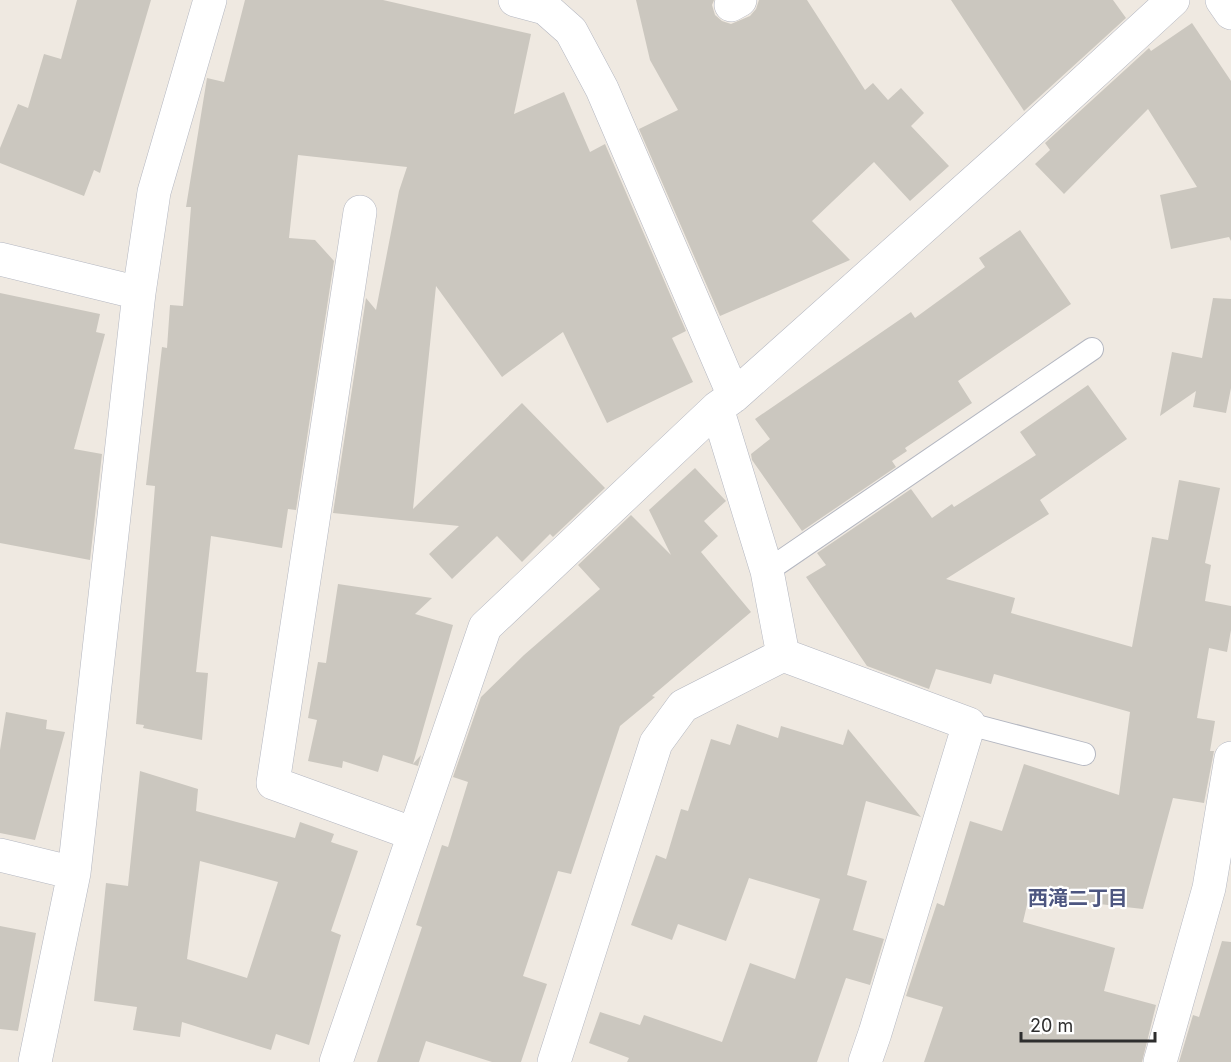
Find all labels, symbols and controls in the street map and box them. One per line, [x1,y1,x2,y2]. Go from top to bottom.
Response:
district label: 西滝二丁目 [1028,886,1128,910]
scale bar [1021,1005,1154,1043]
text: 20 m [1030,1015,1073,1036]

